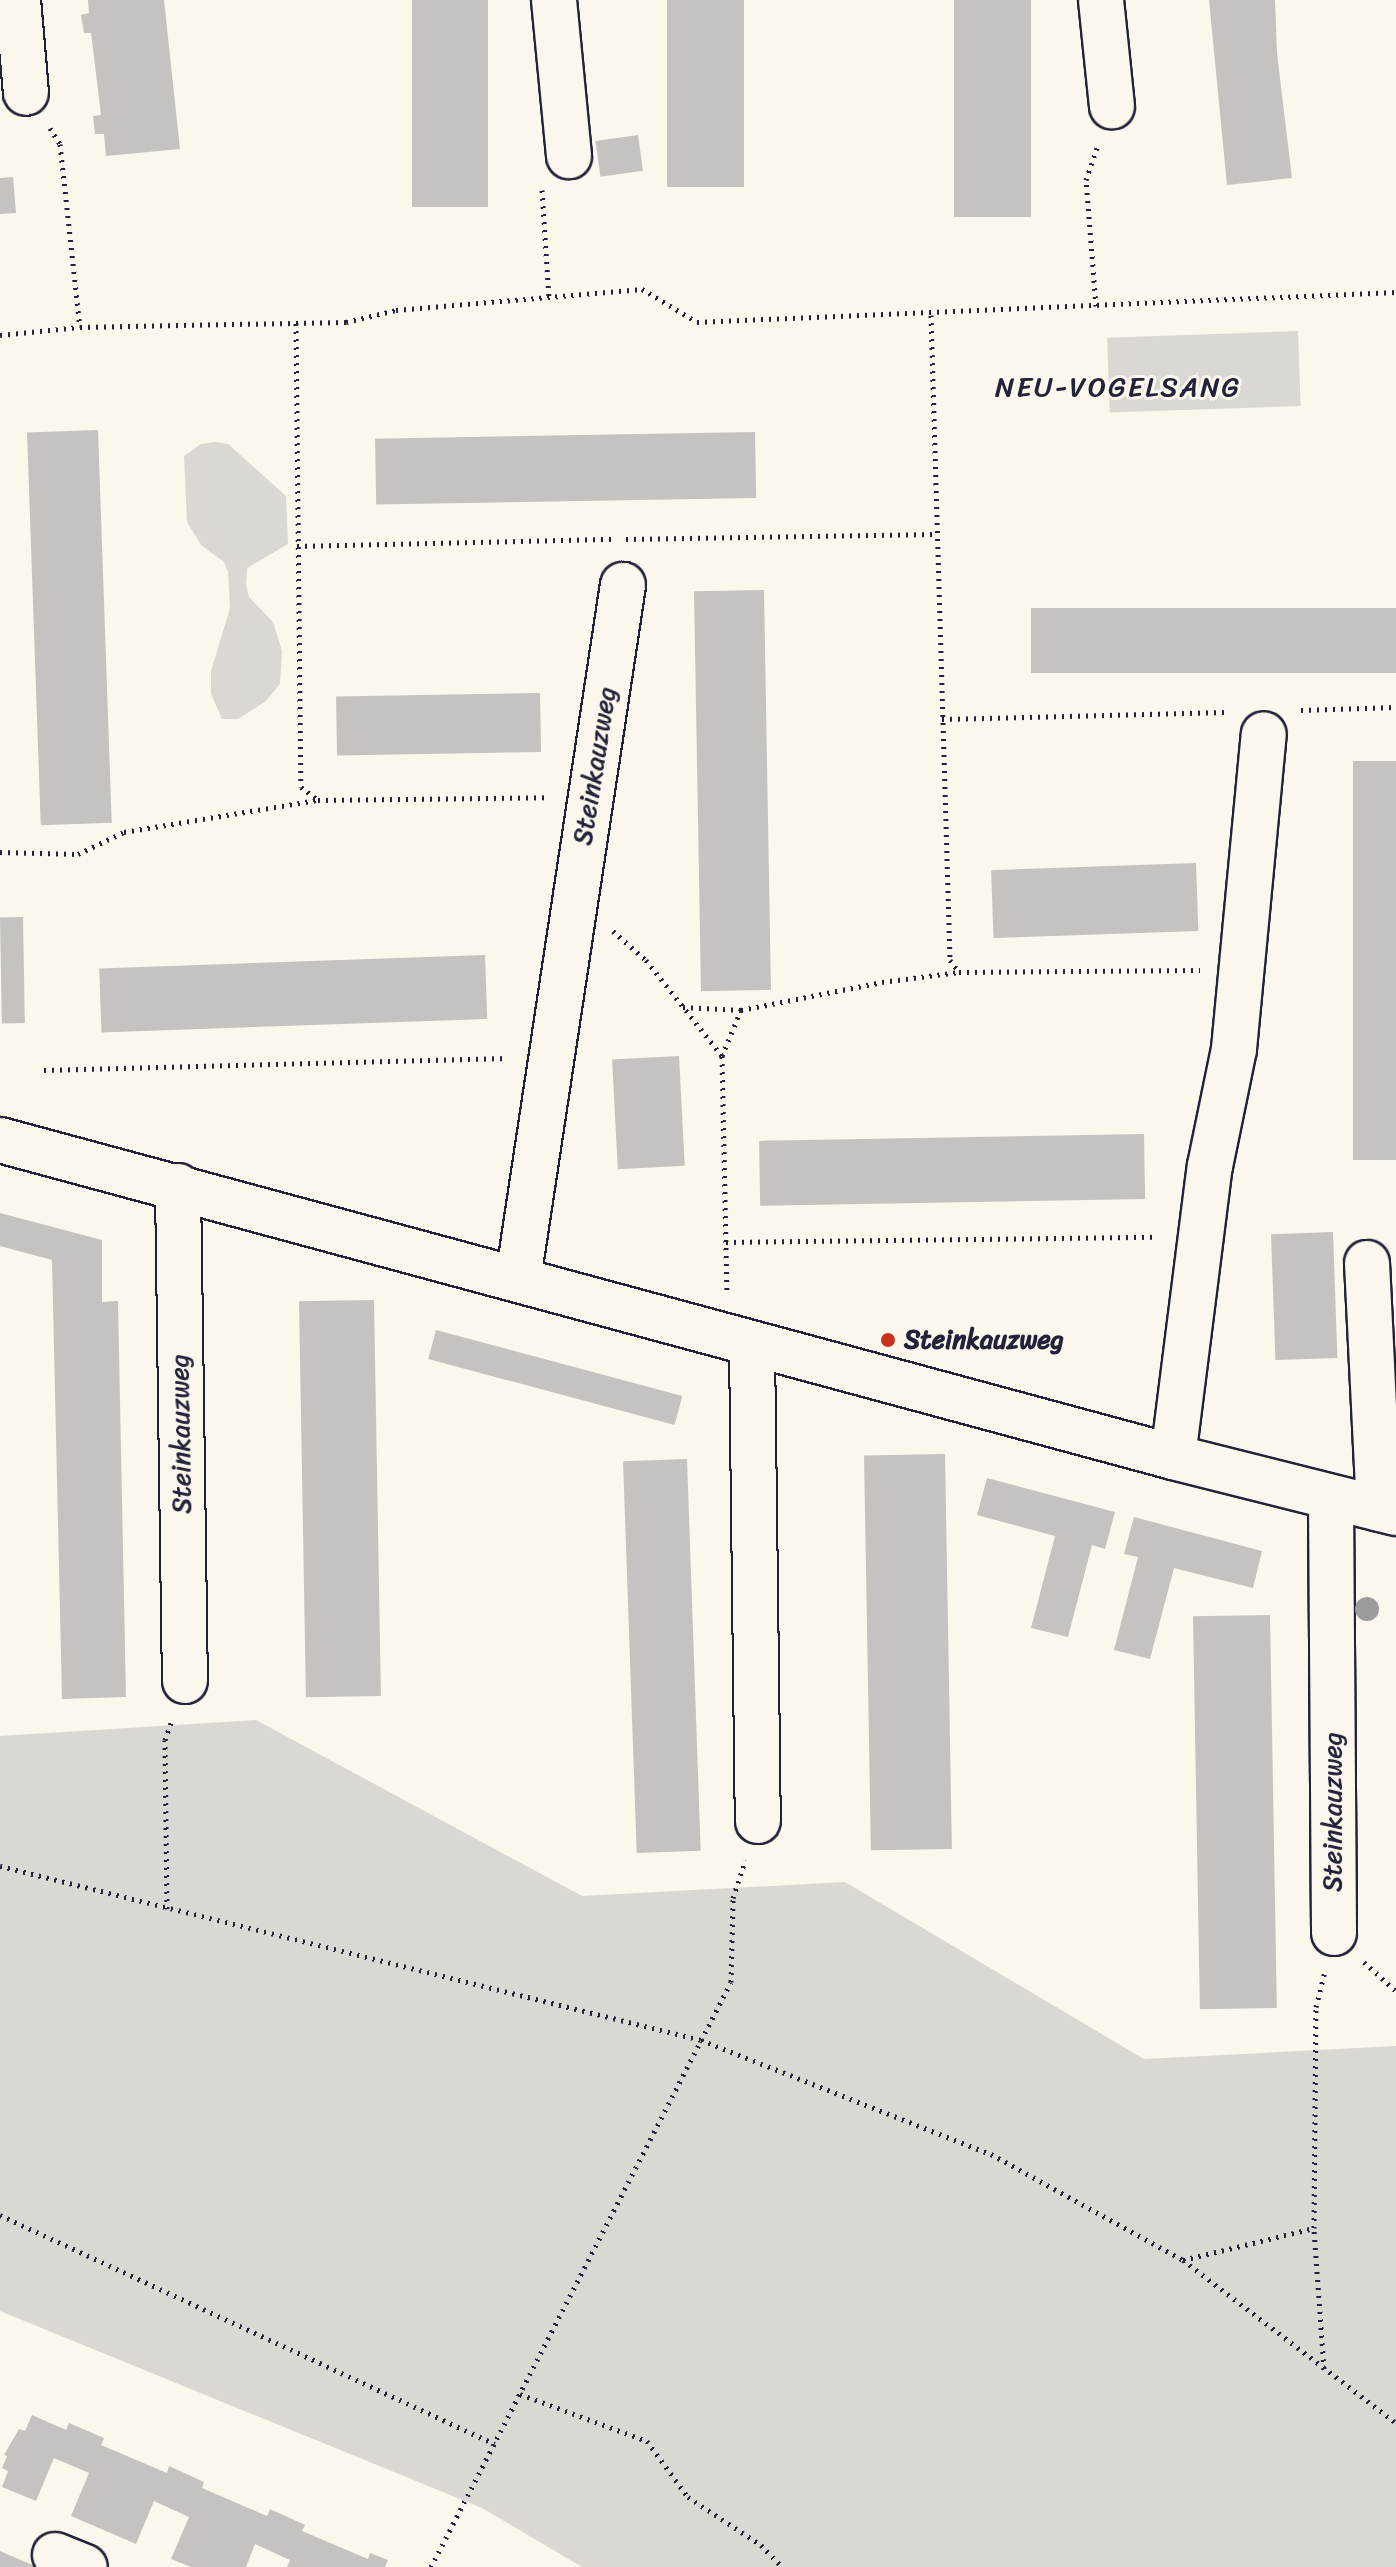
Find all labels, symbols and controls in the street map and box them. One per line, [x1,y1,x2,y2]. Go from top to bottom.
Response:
district label: NEU-VOGELSANG [995,370,1241,404]
street label: Steinkauzweg [567,685,623,847]
place label: Steinkauzweg [904,1324,1064,1356]
marker: Steinkauzweg [879,1331,897,1349]
street label: Steinkauzweg [164,1354,198,1514]
street label: Steinkauzweg [1317,1732,1349,1892]

